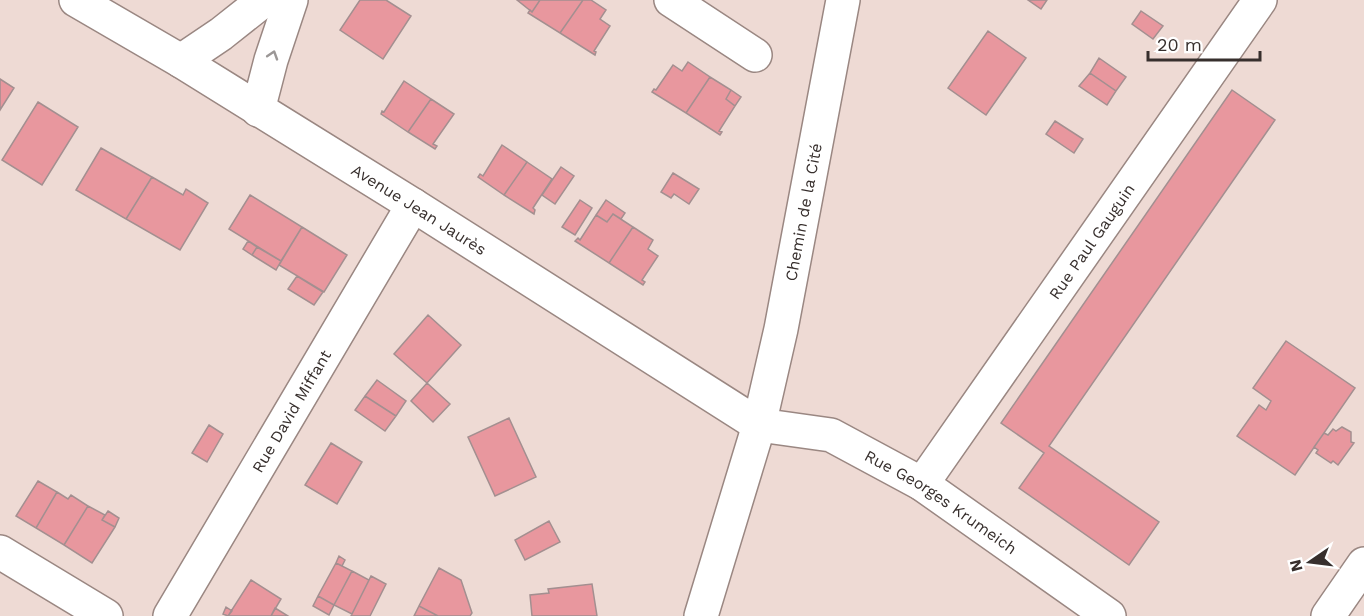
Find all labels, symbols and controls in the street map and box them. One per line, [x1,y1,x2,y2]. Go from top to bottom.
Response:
scale bar [1148,24,1260,62]
text: 20 m [1157,34,1202,55]
one-way arrow [266,50,278,61]
street label: Chemin de la Cité [781,142,826,283]
street label: Avenue Jean Jaurès [348,160,490,259]
street label: Rue Paul Gauguin [1045,180,1139,303]
street label: Rue David Miffant [248,346,335,476]
street label: Rue Georges Krumeich [861,446,1021,558]
north arrow [1280,532,1340,592]
text: N [1285,557,1307,574]

